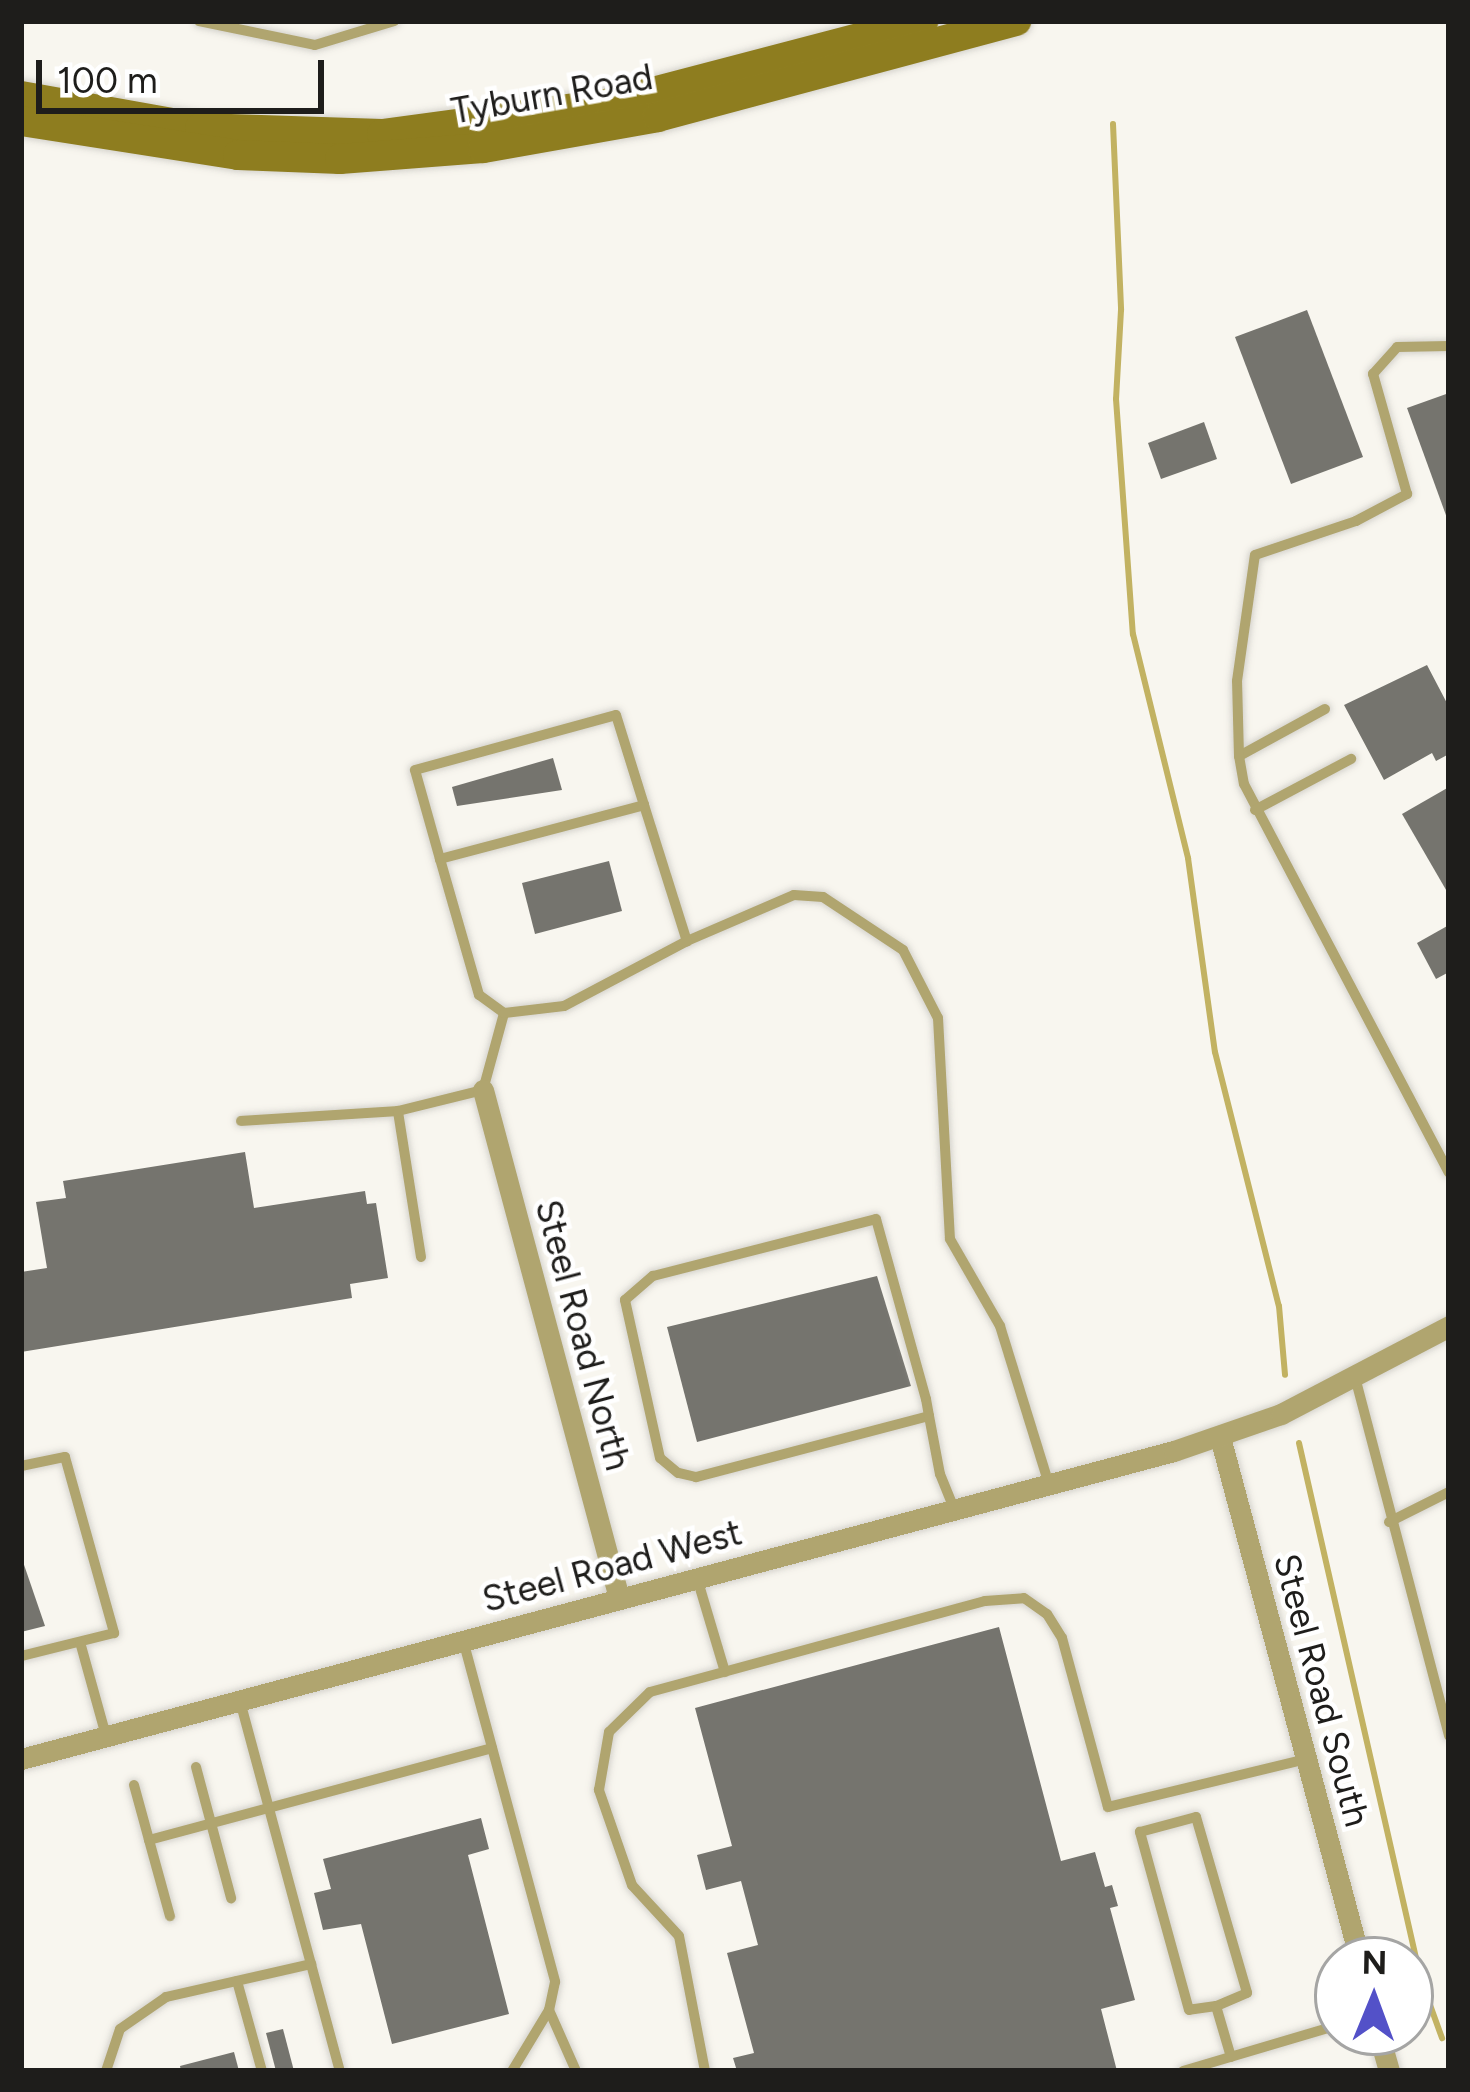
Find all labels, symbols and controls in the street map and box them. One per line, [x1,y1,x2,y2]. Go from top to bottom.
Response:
scale bar [42,36,330,110]
street label: Tyburn Road [448,55,656,133]
text: 100 m [57,59,158,102]
street label: Steel Road North [526,1195,640,1475]
street label: Steel Road West [478,1511,746,1621]
street label: Steel Road South [1265,1549,1379,1831]
north arrow [1314,1936,1434,2056]
text: N [1361,1943,1388,1982]

